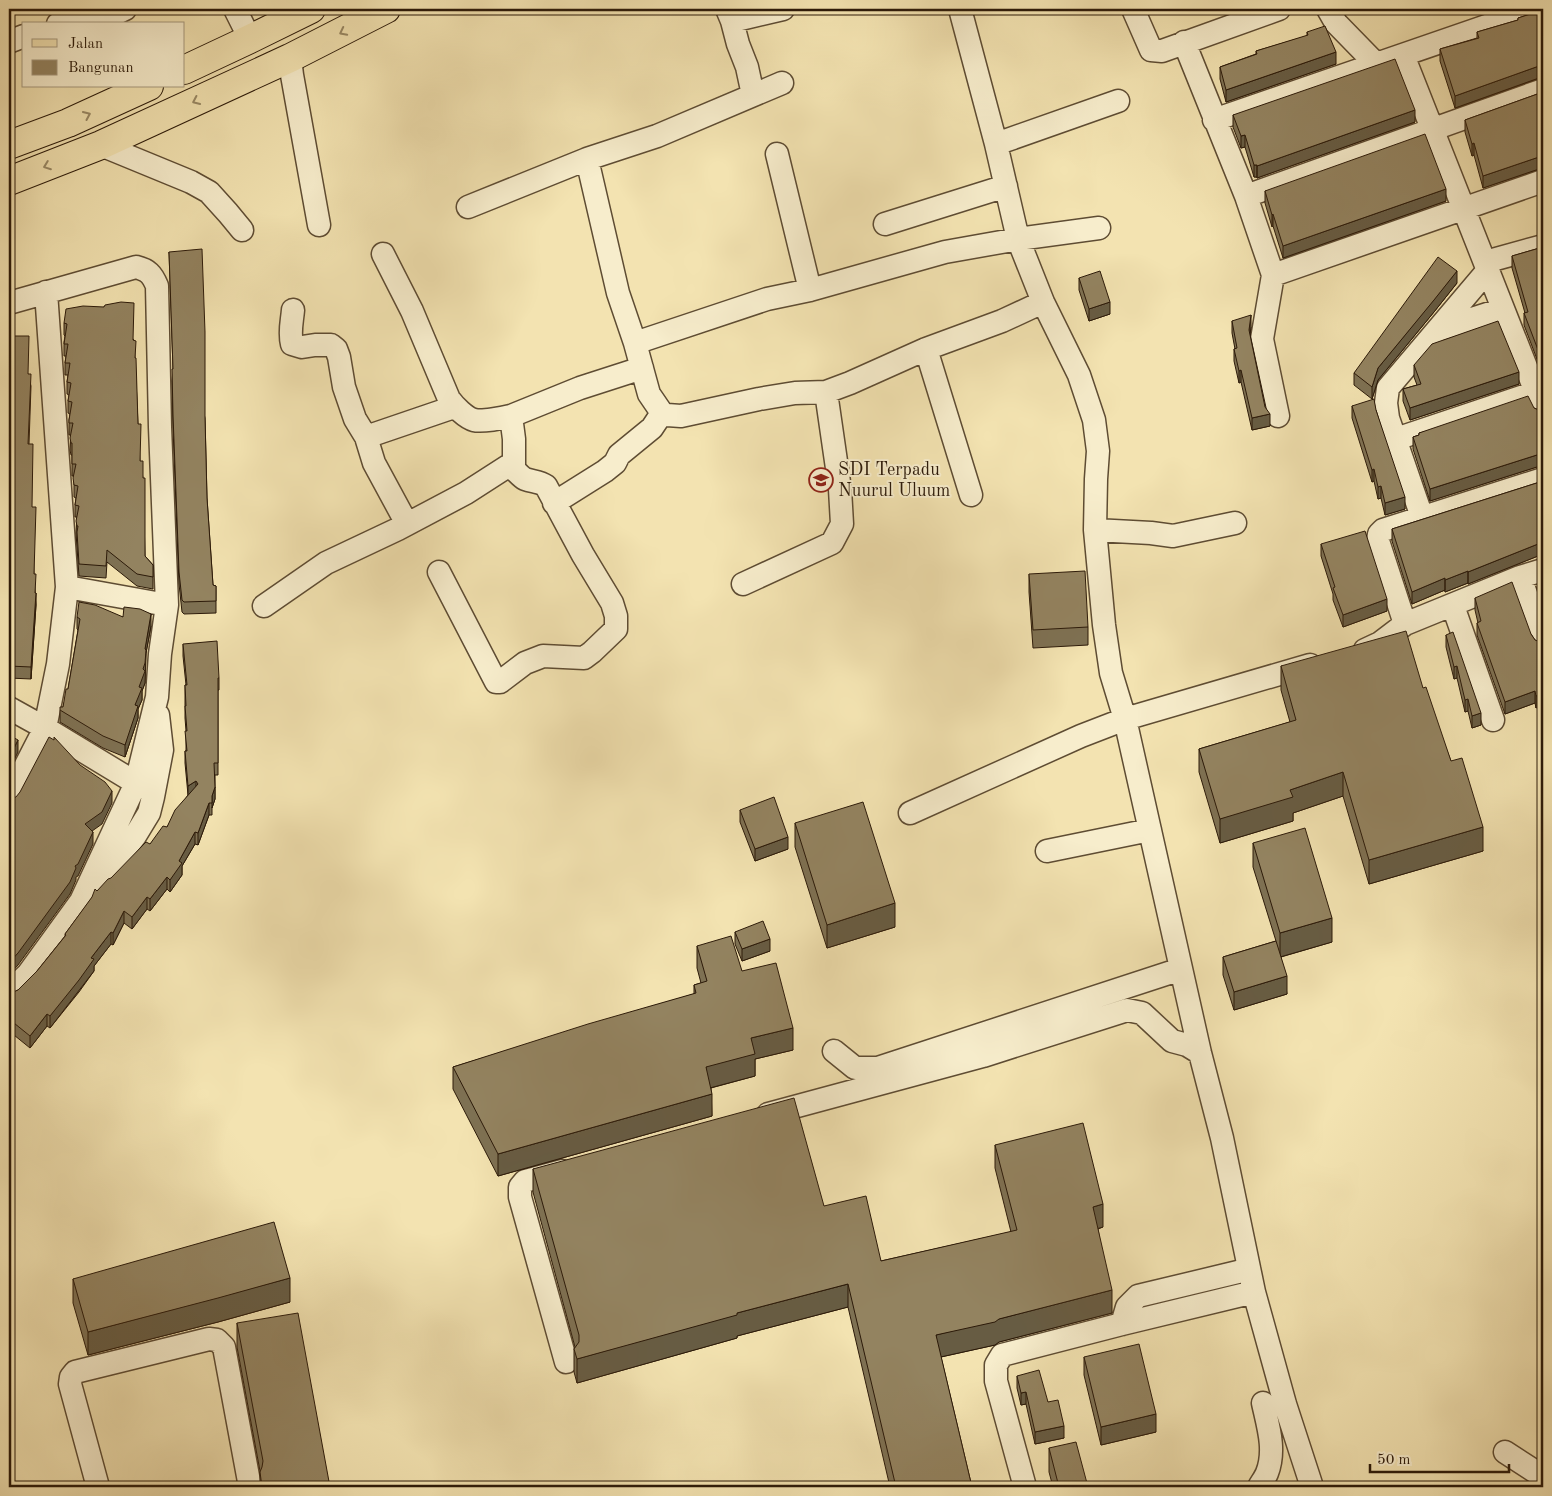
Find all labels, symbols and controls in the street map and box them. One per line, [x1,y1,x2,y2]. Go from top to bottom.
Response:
legend [22,22,185,88]
one-way arrow [339,26,348,36]
text: Jalan [68,37,103,52]
text: Bangunan [68,61,134,76]
one-way arrow [192,95,201,106]
one-way arrow [82,110,91,121]
one-way arrow [43,160,52,170]
place label: SDI Terpadu Nuurul Uluum [838,461,950,500]
school or university icon: SDI Terpadu Nuurul Uluum [808,467,834,493]
scale bar [1370,1441,1508,1473]
text: 50 m [1377,1453,1411,1468]

